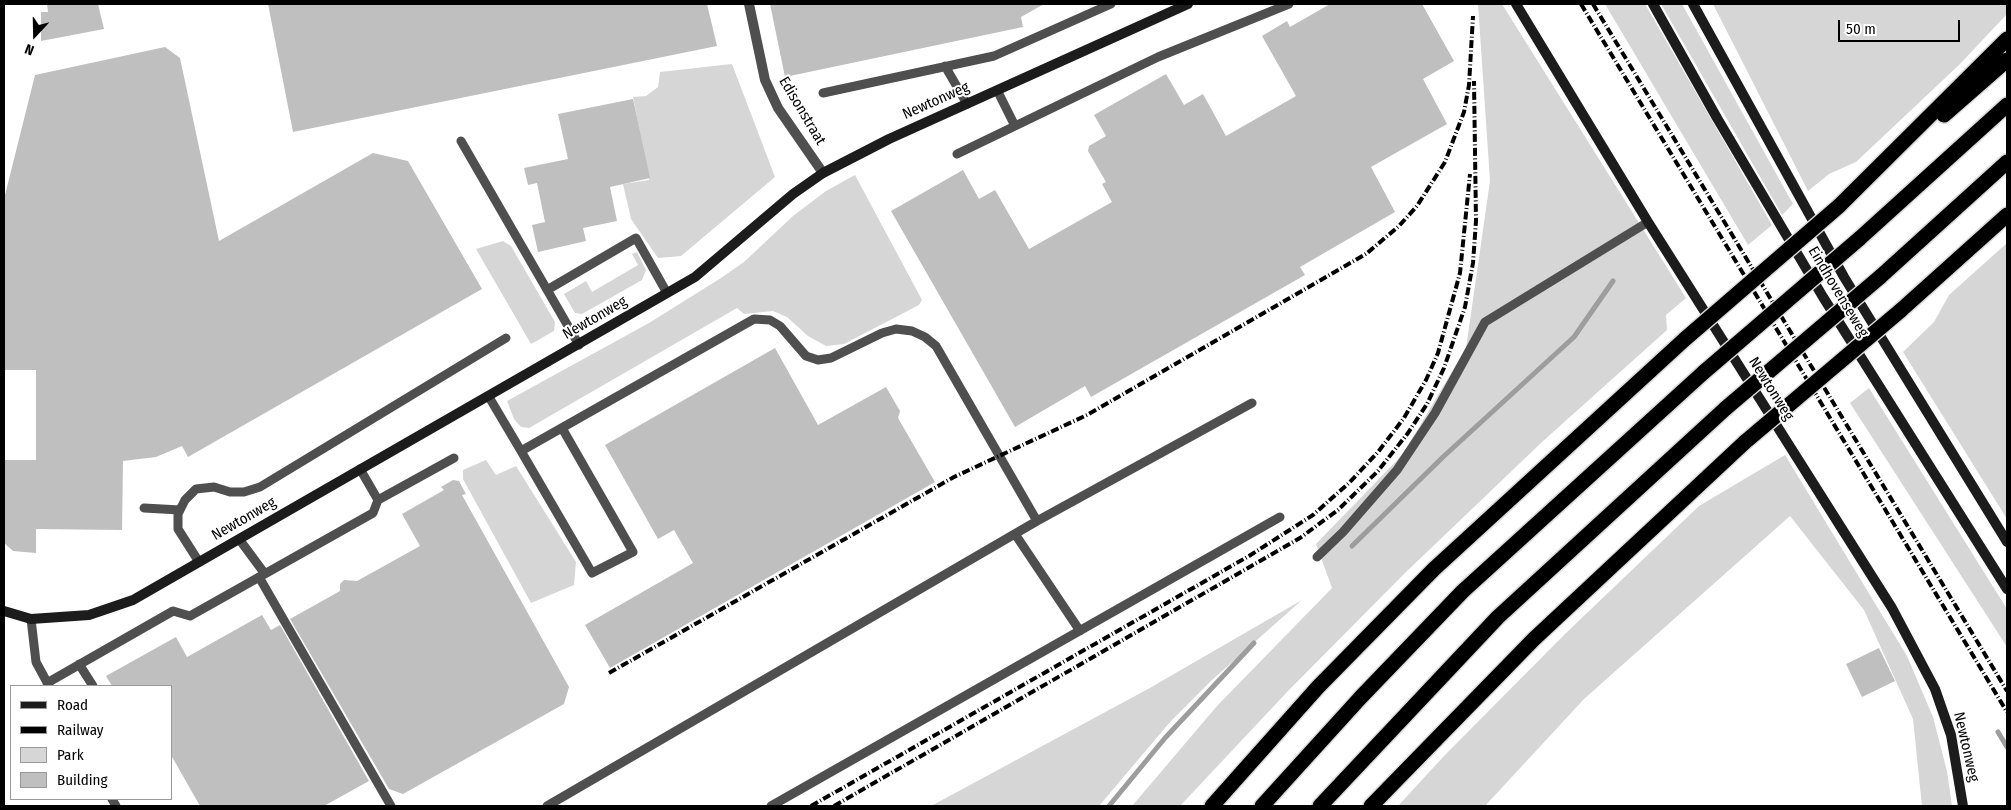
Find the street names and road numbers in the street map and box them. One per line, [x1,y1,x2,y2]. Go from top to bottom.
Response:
street label: Edisonstraat [775,74,829,148]
street label: Newtonweg [900,78,972,124]
street label: Eindhovenseweg [1804,243,1872,341]
street label: Newtonweg [560,292,630,344]
street label: Newtonweg [1745,354,1797,424]
street label: Newtonweg [209,493,279,545]
street label: Newtonweg [1949,710,1983,784]

